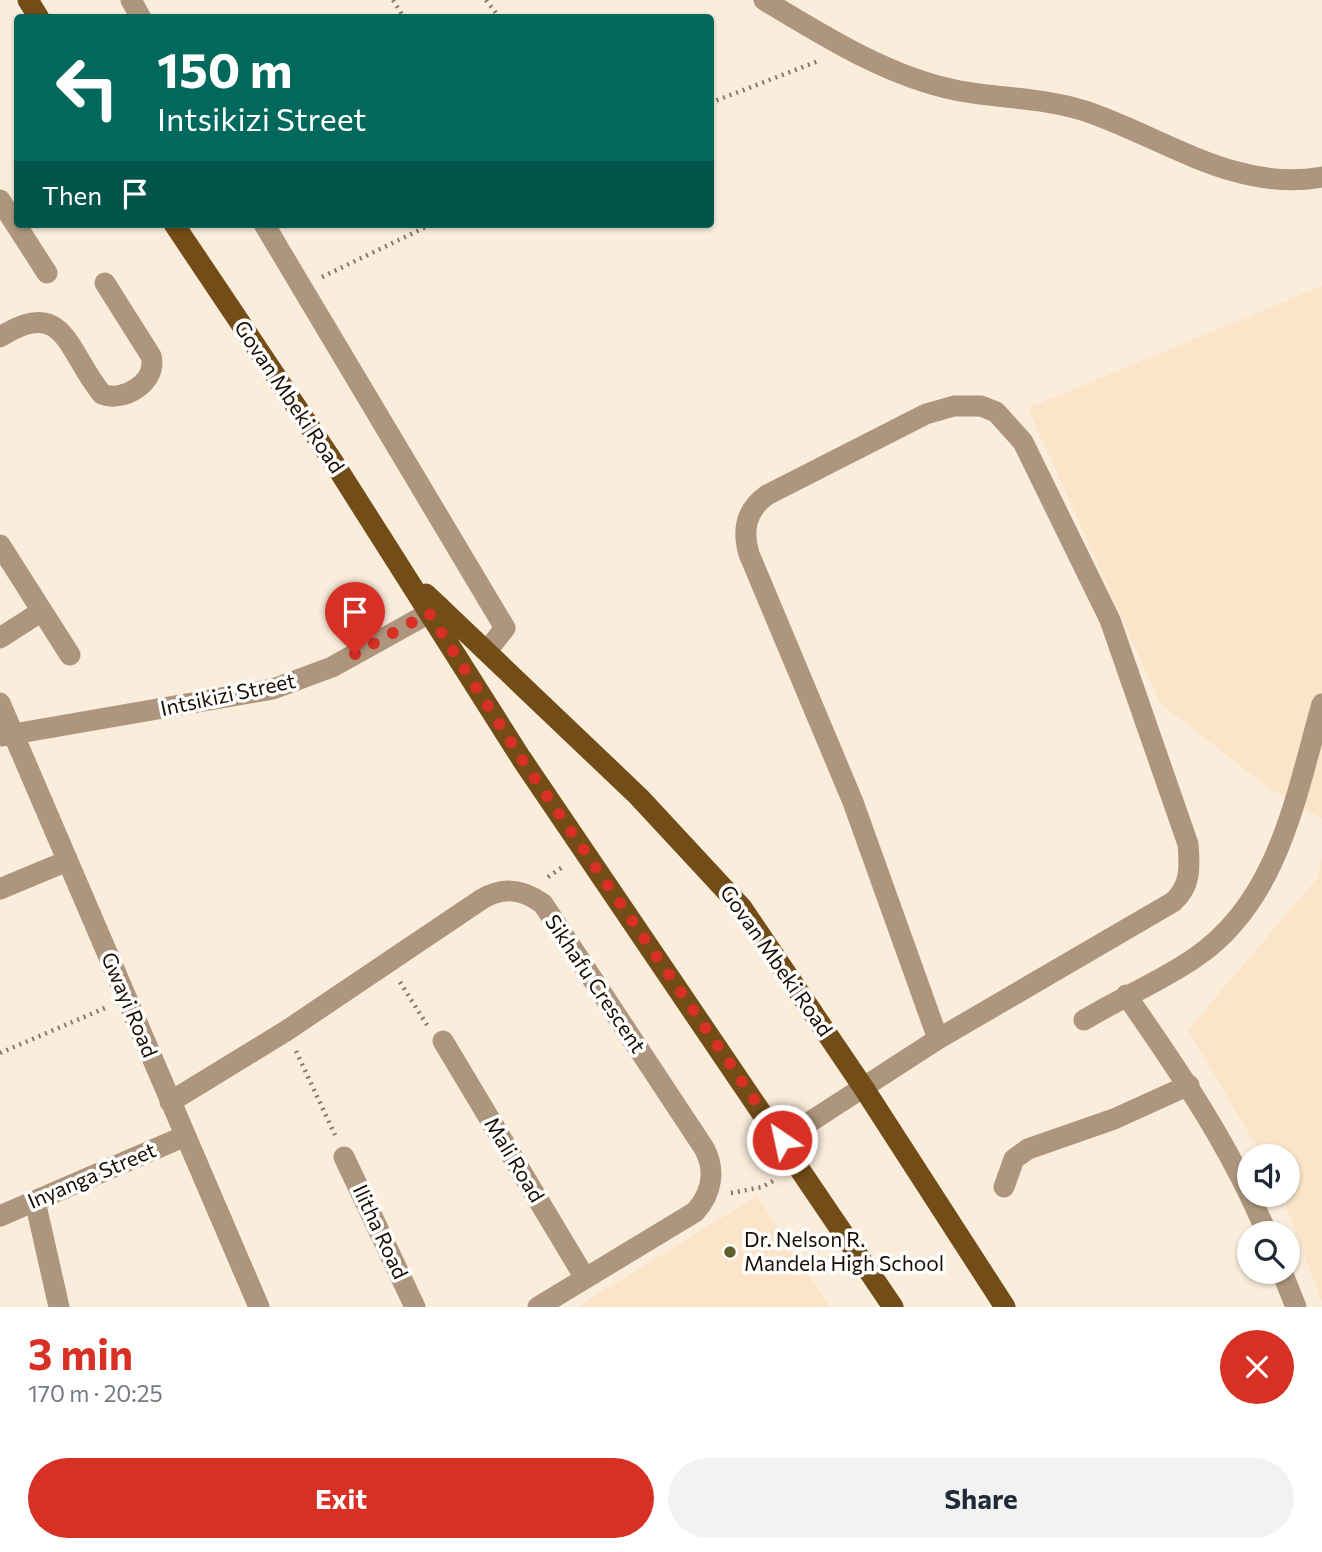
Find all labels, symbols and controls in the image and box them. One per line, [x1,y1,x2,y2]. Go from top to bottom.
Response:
text: 150 m [157,38,292,98]
icon: left [42,42,133,133]
text: Intsikizi Street [157,98,366,138]
icon: arrive [116,175,154,213]
text: Then [42,179,102,210]
street label: Govan Mbeki Road [230,315,351,477]
pin [325,582,385,654]
icon: arrive [336,593,374,631]
street label: Intsikizi Street [158,667,298,720]
street label: Govan Mbeki Road [716,880,839,1040]
street label: Sikhafu Crescent [541,909,652,1057]
street label: Gwayi Road [97,948,164,1061]
position arrow [745,1103,819,1177]
street label: Mali Road [480,1112,550,1206]
street label: Inyanga Street [24,1136,159,1213]
map controls [1237,1144,1300,1284]
button: sound [1237,1144,1300,1207]
street label: Ilitha Road [349,1180,414,1283]
button: search [1237,1221,1300,1284]
place label: Dr. Nelson R. Mandela High School [744,1226,944,1275]
marker: Dr. Nelson R. Mandela High School [722,1244,738,1260]
text: 3 min [28,1327,133,1379]
button: close [1220,1330,1294,1404]
text: 170 m · 20:25 [28,1379,163,1407]
button: Exit [28,1458,654,1538]
button: Share [668,1458,1294,1538]

